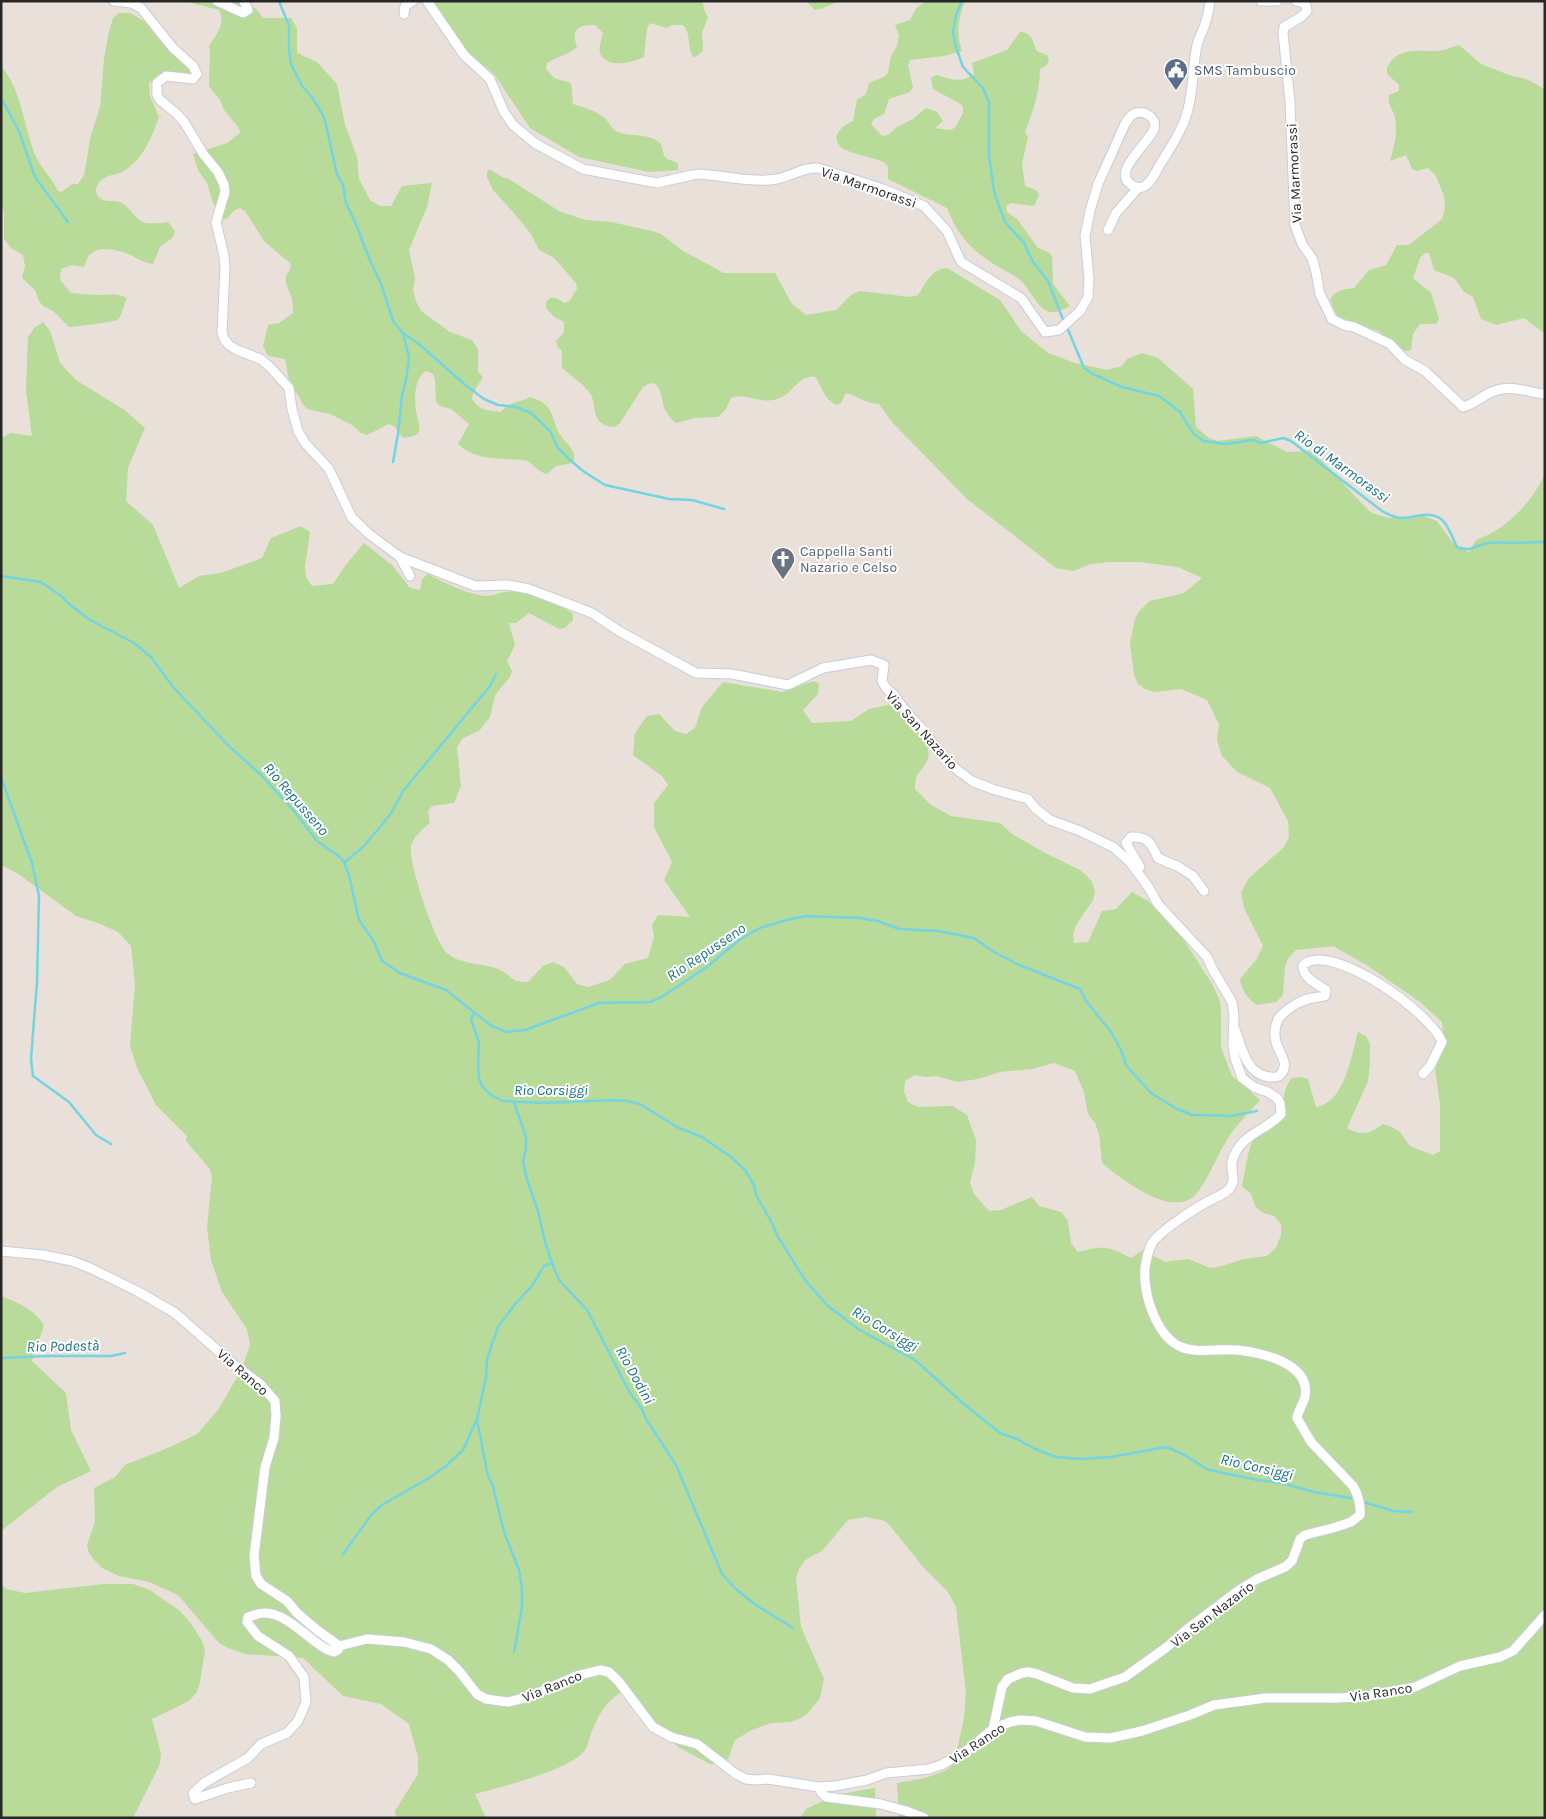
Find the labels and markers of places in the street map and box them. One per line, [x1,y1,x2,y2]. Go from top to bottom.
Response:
public building icon: SMS Tambuscio [1163,57,1189,91]
place label: SMS Tambuscio [1194,62,1296,79]
place label: Cappella Santi Nazario e Celso [800,543,897,576]
church icon: Cappella Santi Nazario e Celso [770,546,796,580]

